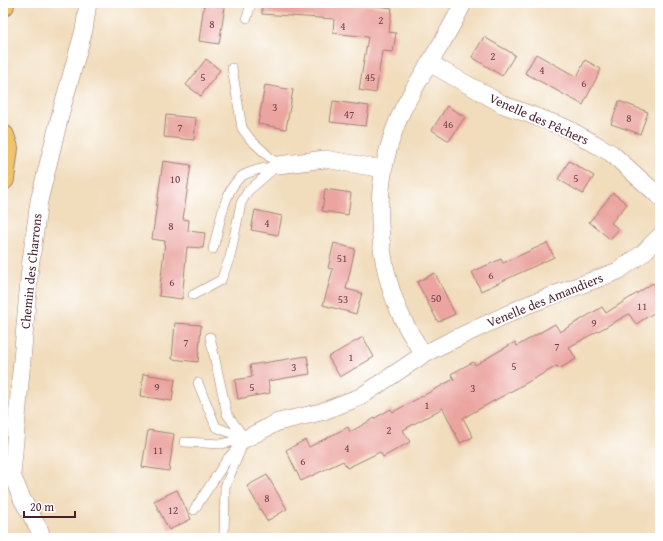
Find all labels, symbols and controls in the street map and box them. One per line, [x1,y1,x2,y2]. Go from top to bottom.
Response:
house number: 2 [378,12,384,28]
house number: 8 [209,16,215,32]
house number: 4 [340,18,346,34]
house number: 2 [490,48,496,64]
house number: 4 [539,62,545,78]
house number: 5 [200,69,206,85]
house number: 45 [365,69,375,85]
house number: 6 [581,75,587,91]
street label: Venelle des Pêchers [486,89,592,149]
house number: 3 [272,99,278,115]
house number: 47 [344,106,354,122]
house number: 8 [626,110,632,126]
house number: 46 [443,116,453,132]
house number: 7 [177,119,183,135]
house number: 5 [573,170,579,186]
house number: 10 [170,171,180,187]
street label: Chemin des Charrons [15,212,47,330]
house number: 4 [264,215,270,231]
house number: 8 [168,218,174,234]
house number: 51 [337,250,347,266]
house number: 6 [488,267,494,283]
street label: Venelle des Amandiers [484,268,606,332]
house number: 6 [169,274,175,290]
house number: 50 [431,290,441,306]
house number: 53 [338,291,348,307]
house number: 11 [637,298,647,314]
house number: 9 [591,315,597,331]
house number: 7 [183,334,189,350]
house number: 7 [554,338,560,354]
house number: 1 [348,349,354,365]
house number: 5 [511,358,517,374]
house number: 3 [291,359,297,375]
house number: 9 [154,379,160,395]
house number: 5 [249,379,255,395]
house number: 3 [470,380,476,396]
house number: 1 [424,397,430,413]
house number: 2 [386,422,392,438]
house number: 4 [344,440,350,456]
house number: 11 [153,442,163,458]
house number: 6 [300,453,306,469]
house number: 8 [264,490,270,506]
scale bar [24,493,75,519]
text: 20 m [30,498,54,515]
house number: 12 [168,502,178,518]

